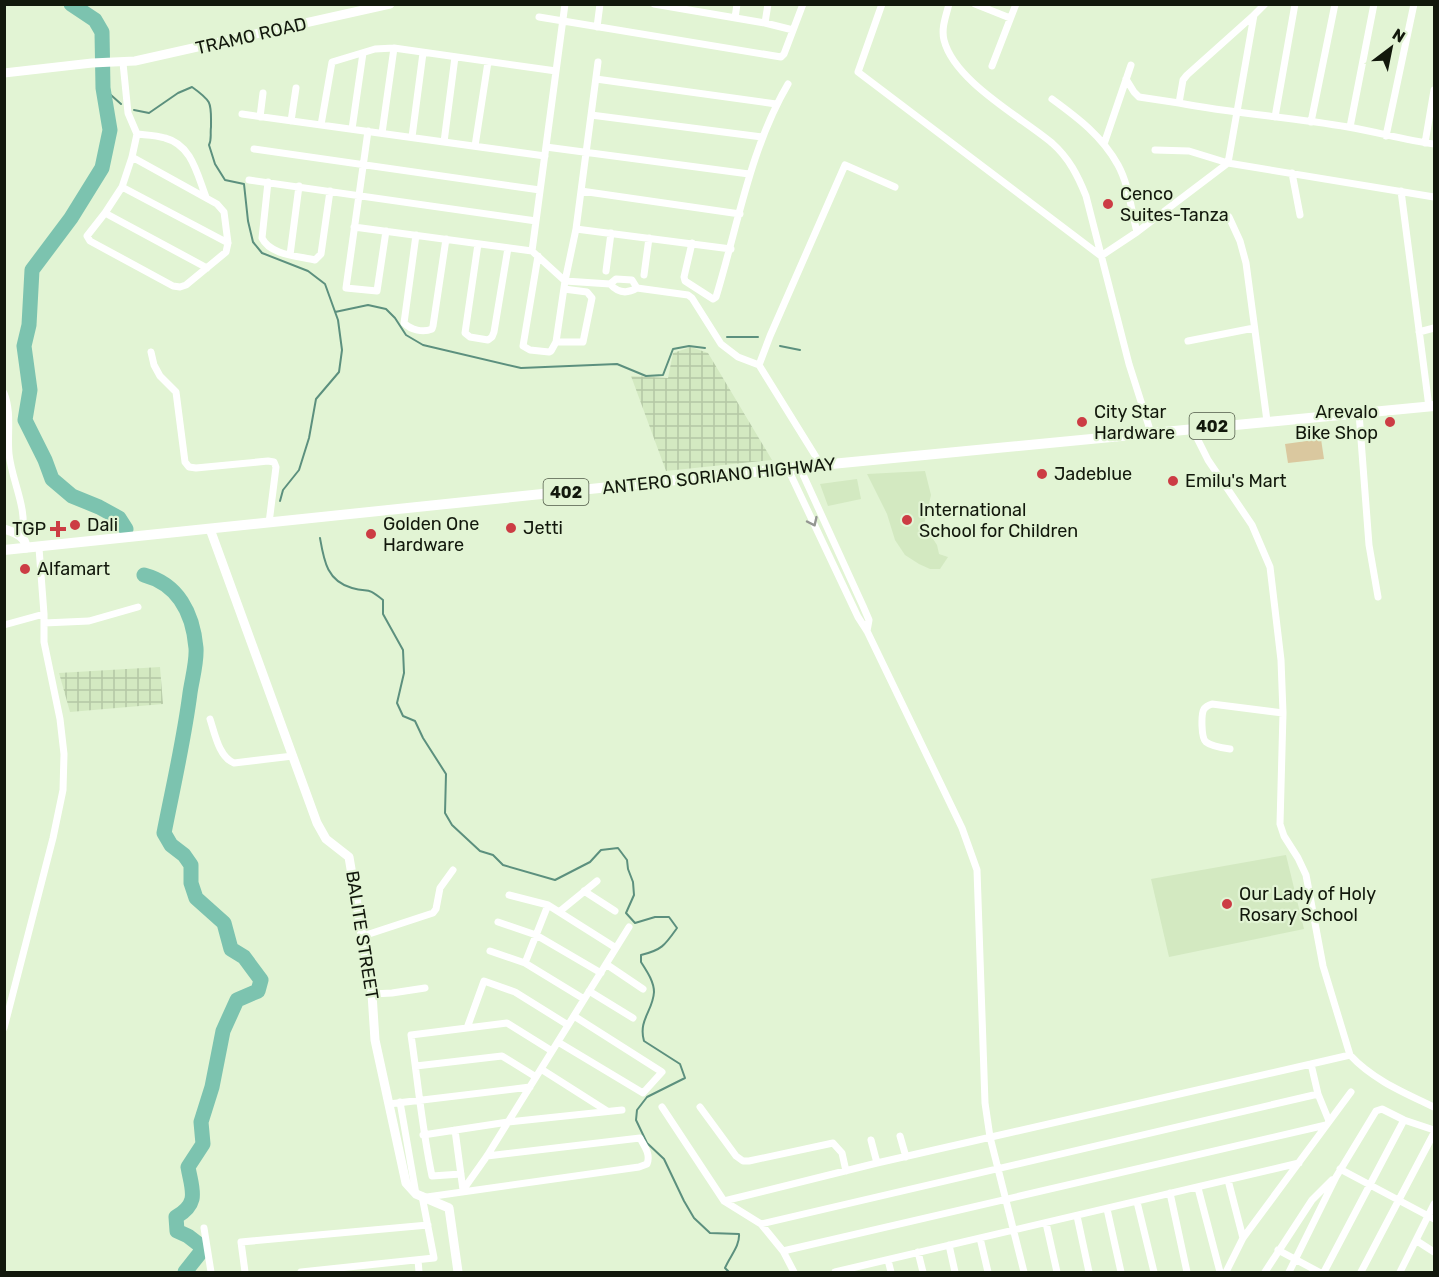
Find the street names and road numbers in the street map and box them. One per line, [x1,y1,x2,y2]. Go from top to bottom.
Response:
street label: TRAMO ROAD [193,13,309,59]
road number: 402 [1190,413,1234,439]
street label: ANTERO SORIANO HIGHWAY [601,453,837,499]
road number: 402 [544,479,588,505]
street label: BALITE STREET [341,869,383,1001]

